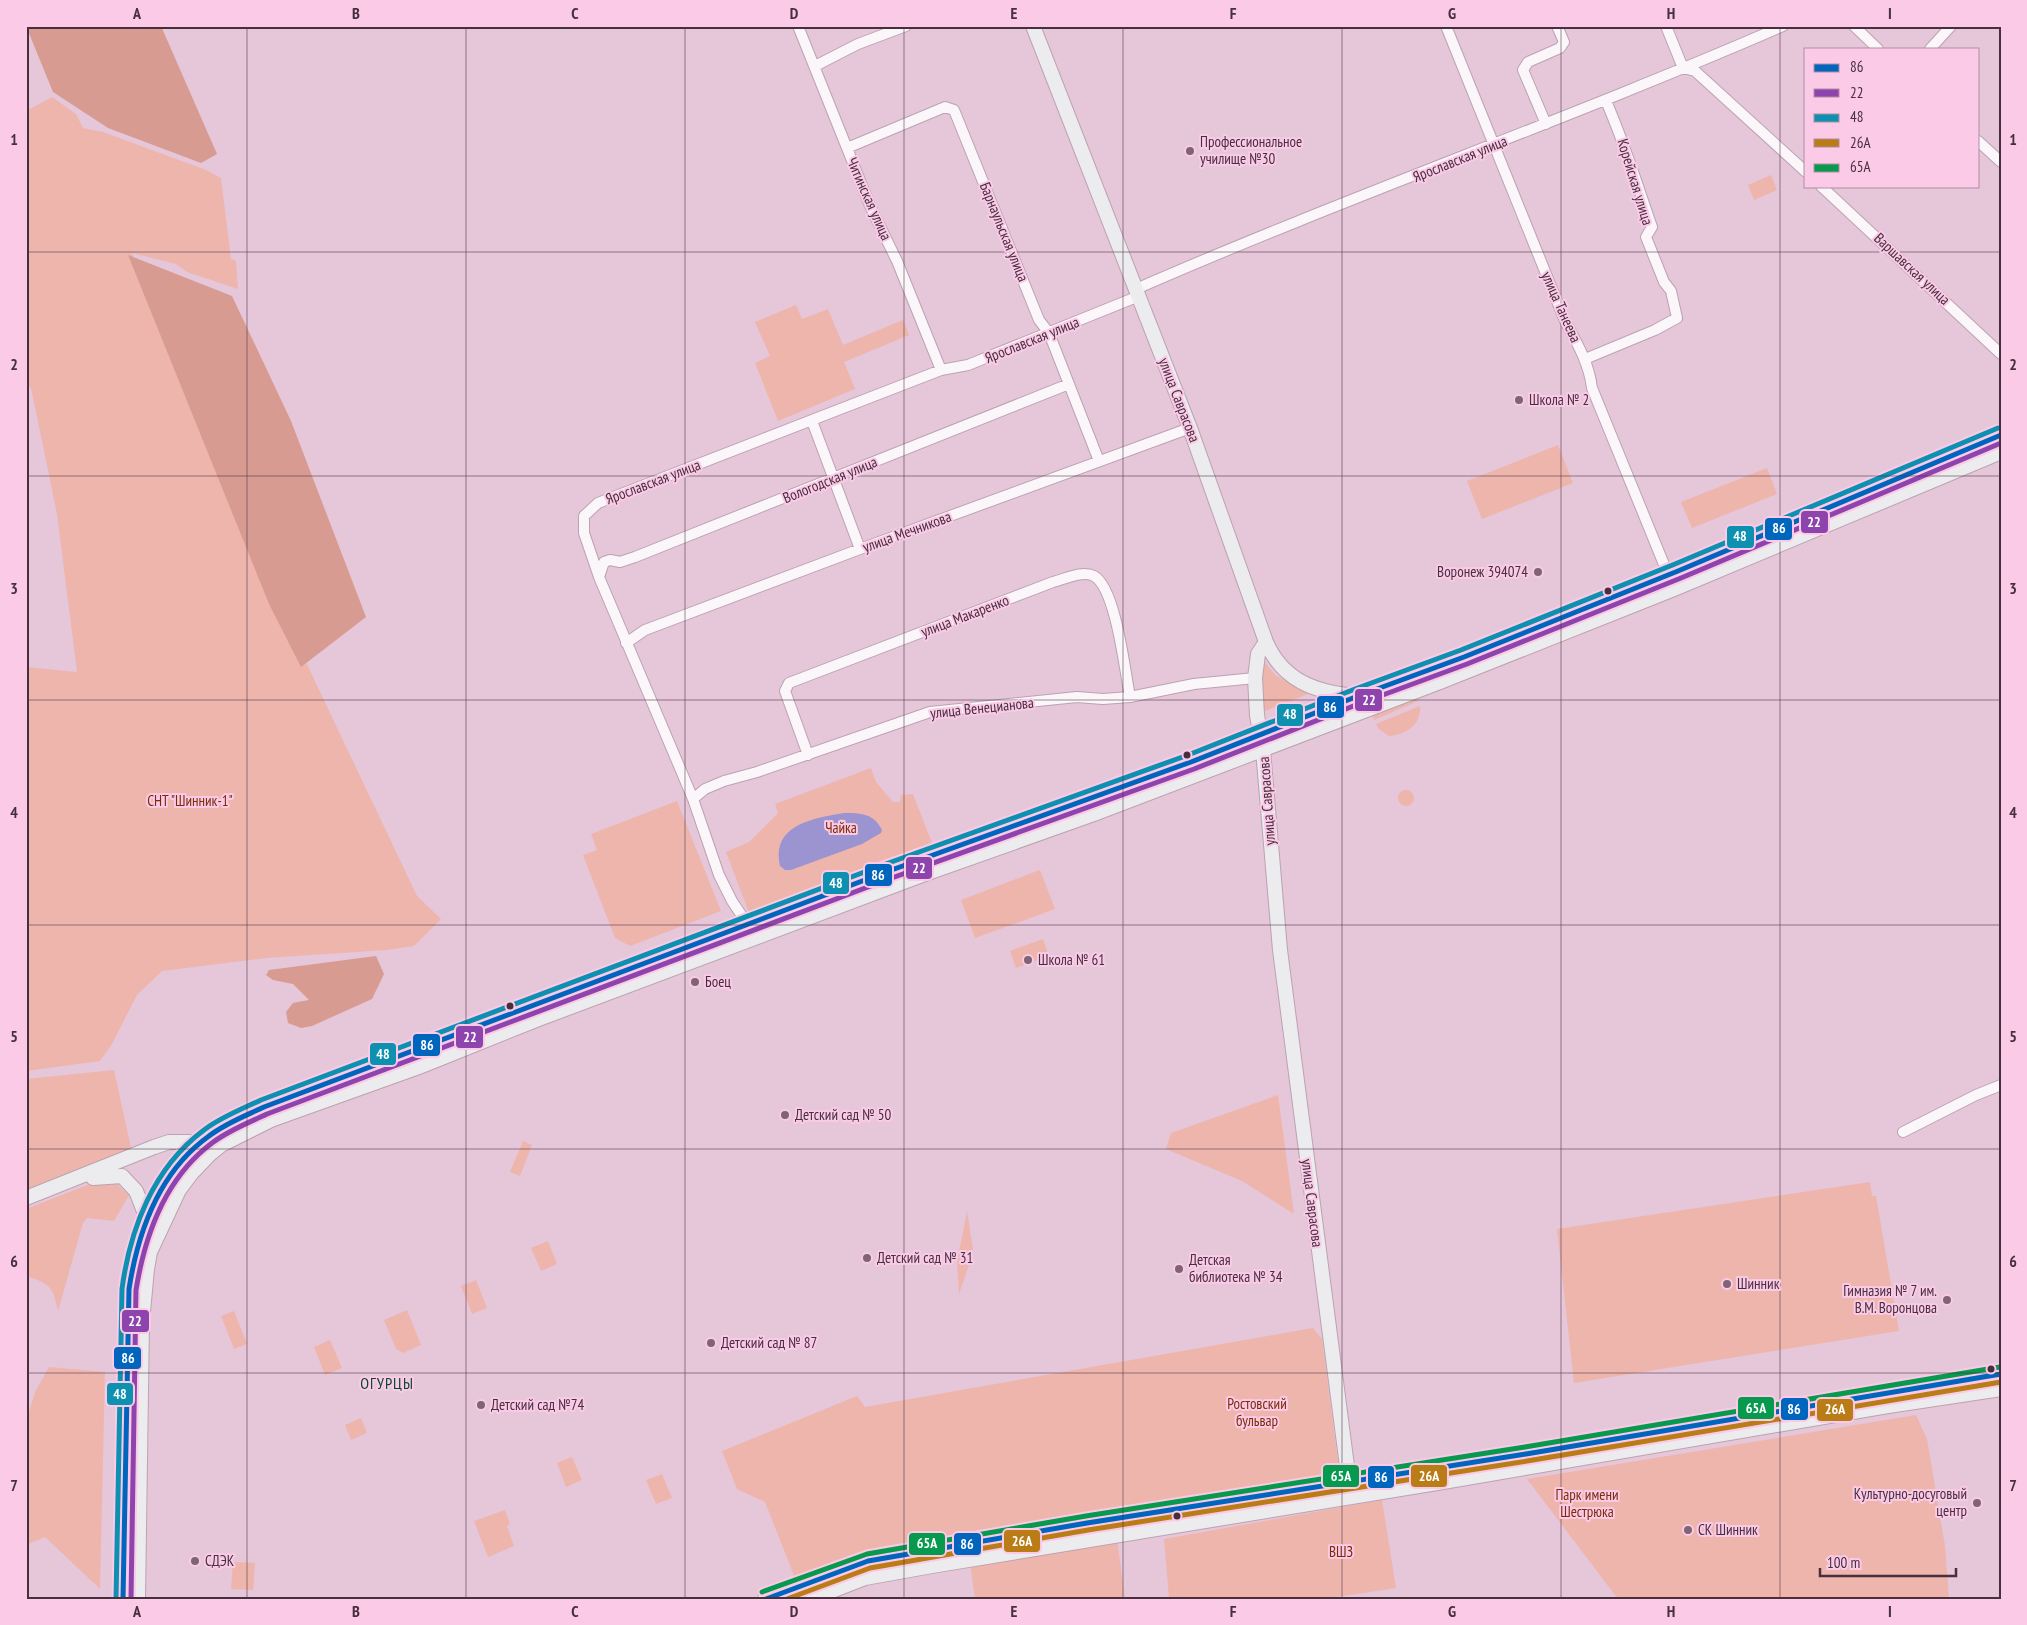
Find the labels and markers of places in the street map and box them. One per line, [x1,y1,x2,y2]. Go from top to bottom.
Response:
place label: Профессиональное училище №30 [1200,132,1302,168]
marker: Профессиональное училище №30 [1184,145,1196,157]
place label: Школа № 2 [1529,390,1589,409]
marker: Школа № 2 [1513,394,1525,406]
place label: Воронеж 394074 [1437,562,1528,581]
marker: Воронеж 394074 [1532,566,1544,578]
unlabelled marker [1603,586,1613,596]
unlabelled marker [1182,750,1192,760]
place label: Школа № 61 [1038,950,1105,969]
marker: Школа № 61 [1022,954,1034,966]
place label: Боец [705,972,731,991]
marker: Боец [689,976,701,988]
unlabelled marker [505,1001,515,1011]
place label: Детский сад № 50 [795,1105,892,1124]
marker: Детский сад № 50 [779,1109,791,1121]
place label: Детский сад № 31 [877,1248,973,1267]
place label: Детская библиотека № 34 [1189,1250,1283,1286]
marker: Детский сад № 31 [861,1252,873,1264]
marker: Детская библиотека № 34 [1173,1263,1185,1275]
place label: Шинник [1737,1274,1780,1293]
marker: Шинник [1721,1278,1733,1290]
place label: Гимназия № 7 им. В.М. Воронцова [1843,1281,1937,1317]
marker: Гимназия № 7 им. В.М. Воронцова [1941,1294,1953,1306]
place label: Детский сад № 87 [721,1333,817,1352]
marker: Детский сад № 87 [705,1337,717,1349]
unlabelled marker [1986,1364,1996,1374]
place label: Детский сад №74 [491,1395,584,1414]
marker: Детский сад №74 [475,1399,487,1411]
place label: Культурно-досуговый центр [1854,1484,1967,1520]
marker: Культурно-досуговый центр [1971,1497,1983,1509]
unlabelled marker [1172,1511,1182,1521]
place label: СК Шинник [1698,1520,1758,1539]
marker: СК Шинник [1682,1524,1694,1536]
place label: СДЭК [205,1551,235,1570]
marker: СДЭК [189,1555,201,1567]

